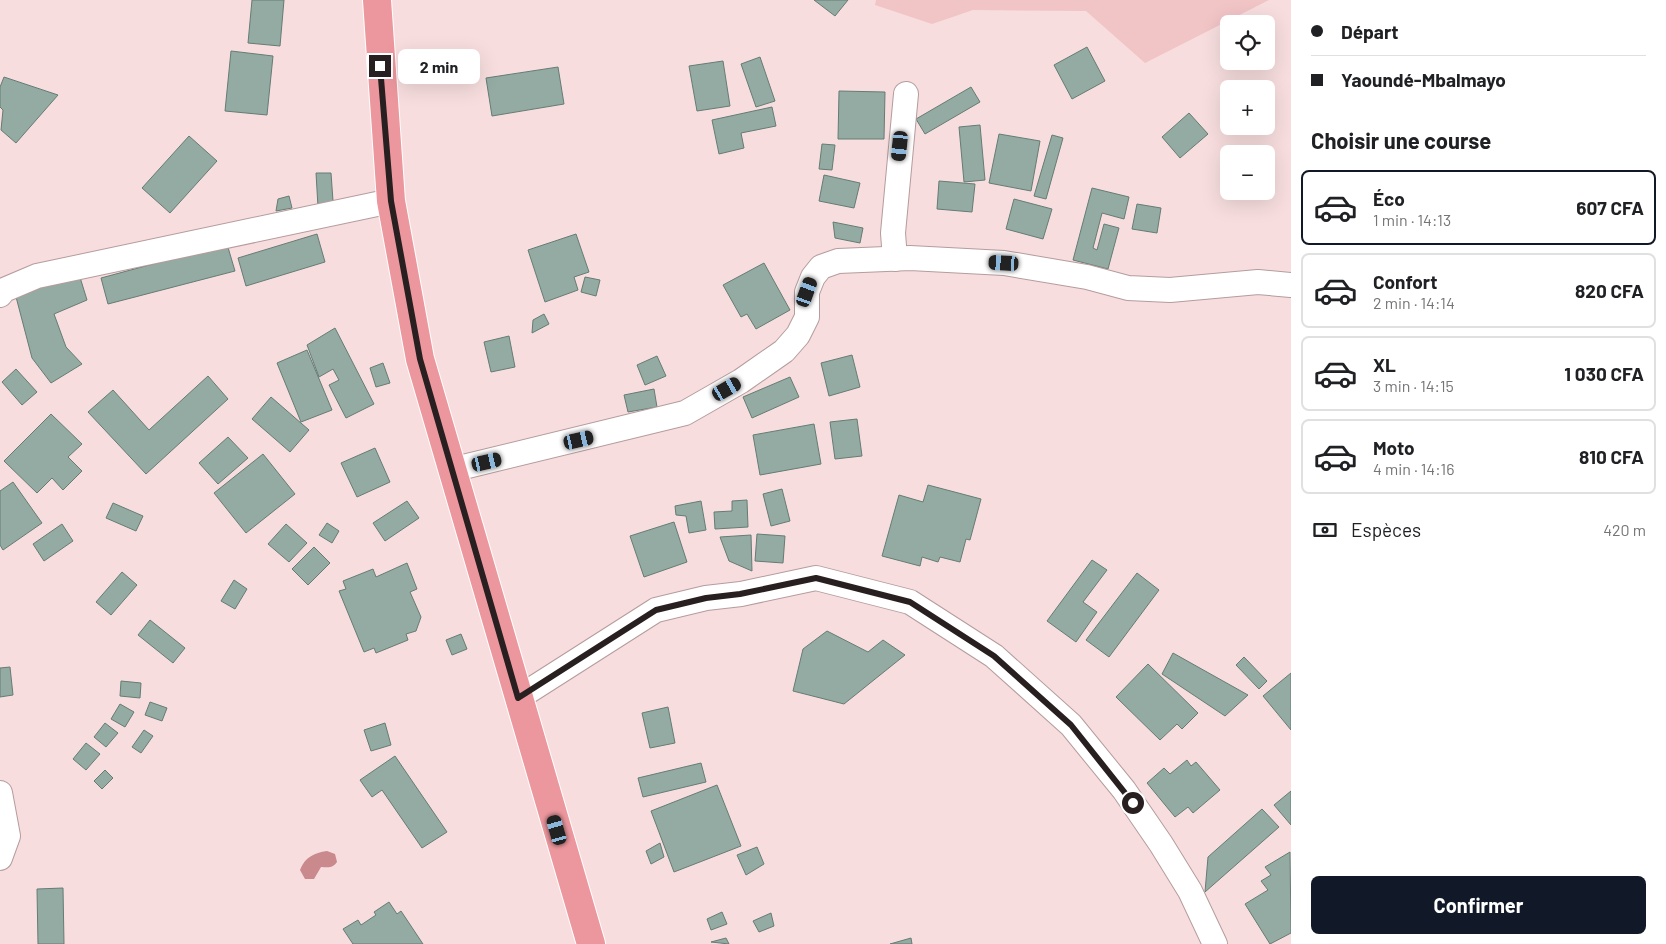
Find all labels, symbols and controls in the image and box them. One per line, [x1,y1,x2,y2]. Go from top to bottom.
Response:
map controls [1220,15,1275,200]
button: locate [1220,15,1275,70]
text: Départ [1341,20,1399,43]
callout: 2 min [398,48,480,84]
route end [369,55,391,77]
text: 2 min [420,57,458,76]
text: Yaoundé-Mbalmayo [1341,68,1506,91]
button: + [1220,80,1275,135]
text: Choisir une course [1311,127,1491,153]
car [890,130,909,162]
button: − [1220,145,1275,200]
icon: car [1313,185,1358,230]
text: Éco [1373,187,1405,210]
text: 607 CFA [1576,196,1644,219]
text: 1 min · 14:13 [1373,210,1451,229]
car [988,255,1019,271]
icon: car [1313,268,1358,313]
text: Confort [1373,270,1437,293]
car [794,275,819,309]
text: 820 CFA [1575,279,1644,302]
text: 2 min · 14:14 [1373,293,1455,312]
icon: car [1313,351,1358,396]
text: XL [1373,353,1396,376]
text: 1 030 CFA [1564,362,1644,385]
car [710,375,743,403]
text: 3 min · 14:15 [1373,376,1454,395]
car [562,429,595,451]
icon: car [1313,434,1358,479]
text: Moto [1373,436,1415,459]
text: 810 CFA [1579,445,1644,468]
car [470,451,503,473]
text: 4 min · 14:16 [1373,459,1454,478]
icon: cash [1311,516,1339,544]
text: Espèces [1351,518,1421,541]
text: 420 m [1603,520,1646,539]
route start [1122,792,1144,814]
car [545,814,568,846]
button: Confirmer [1311,876,1646,934]

